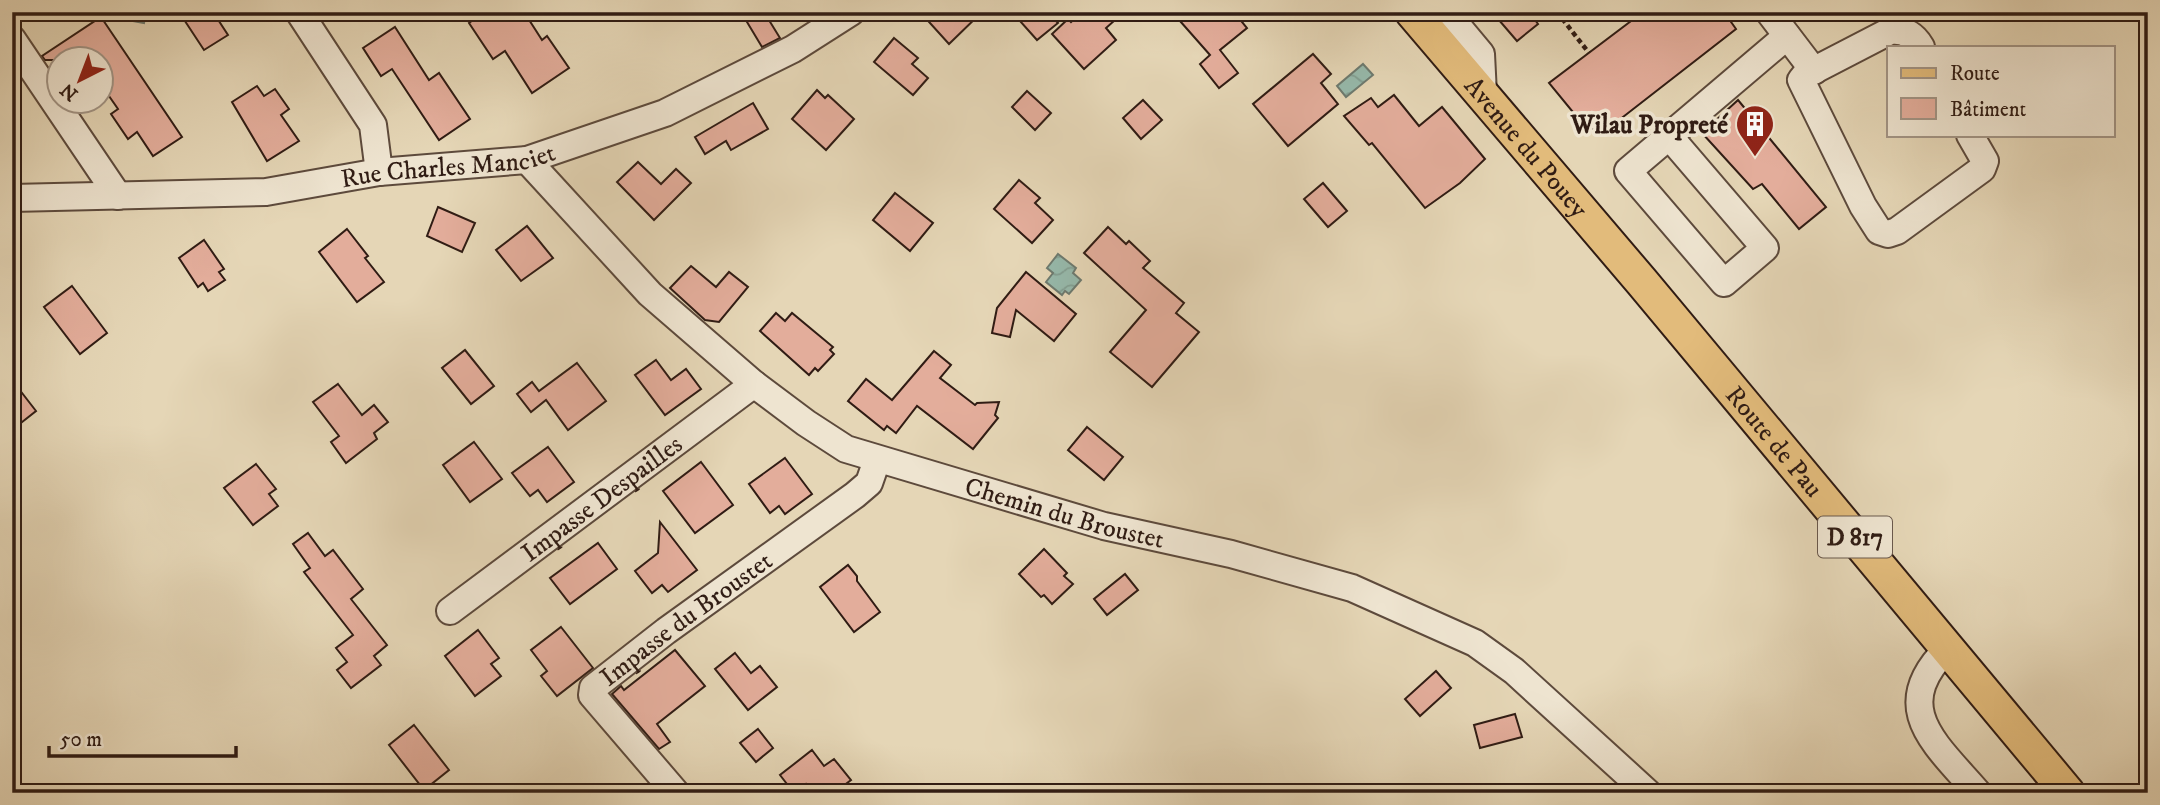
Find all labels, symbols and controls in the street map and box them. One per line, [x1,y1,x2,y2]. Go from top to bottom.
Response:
north arrow [46,46,116,116]
legend [1887,46,2114,136]
text: Route [1950,61,2000,87]
street label: Avenue du Pouey [1456,71,1595,225]
text: N [56,77,83,105]
text: Bâtiment [1950,97,2027,123]
building icon: Wilau Propreté [1734,103,1776,158]
place label: Wilau Propreté [1570,109,1729,142]
street label: Rue Charles Manciet [338,137,560,196]
street label: Route de Pau [1718,380,1830,505]
street label: Impasse Despailles [515,428,689,570]
street label: Chemin du Broustet [961,470,1167,557]
road number: D 817 [1818,516,1892,558]
street label: Impasse du Broustet [594,545,779,694]
scale bar [49,714,236,758]
text: 50 m [60,727,102,753]

